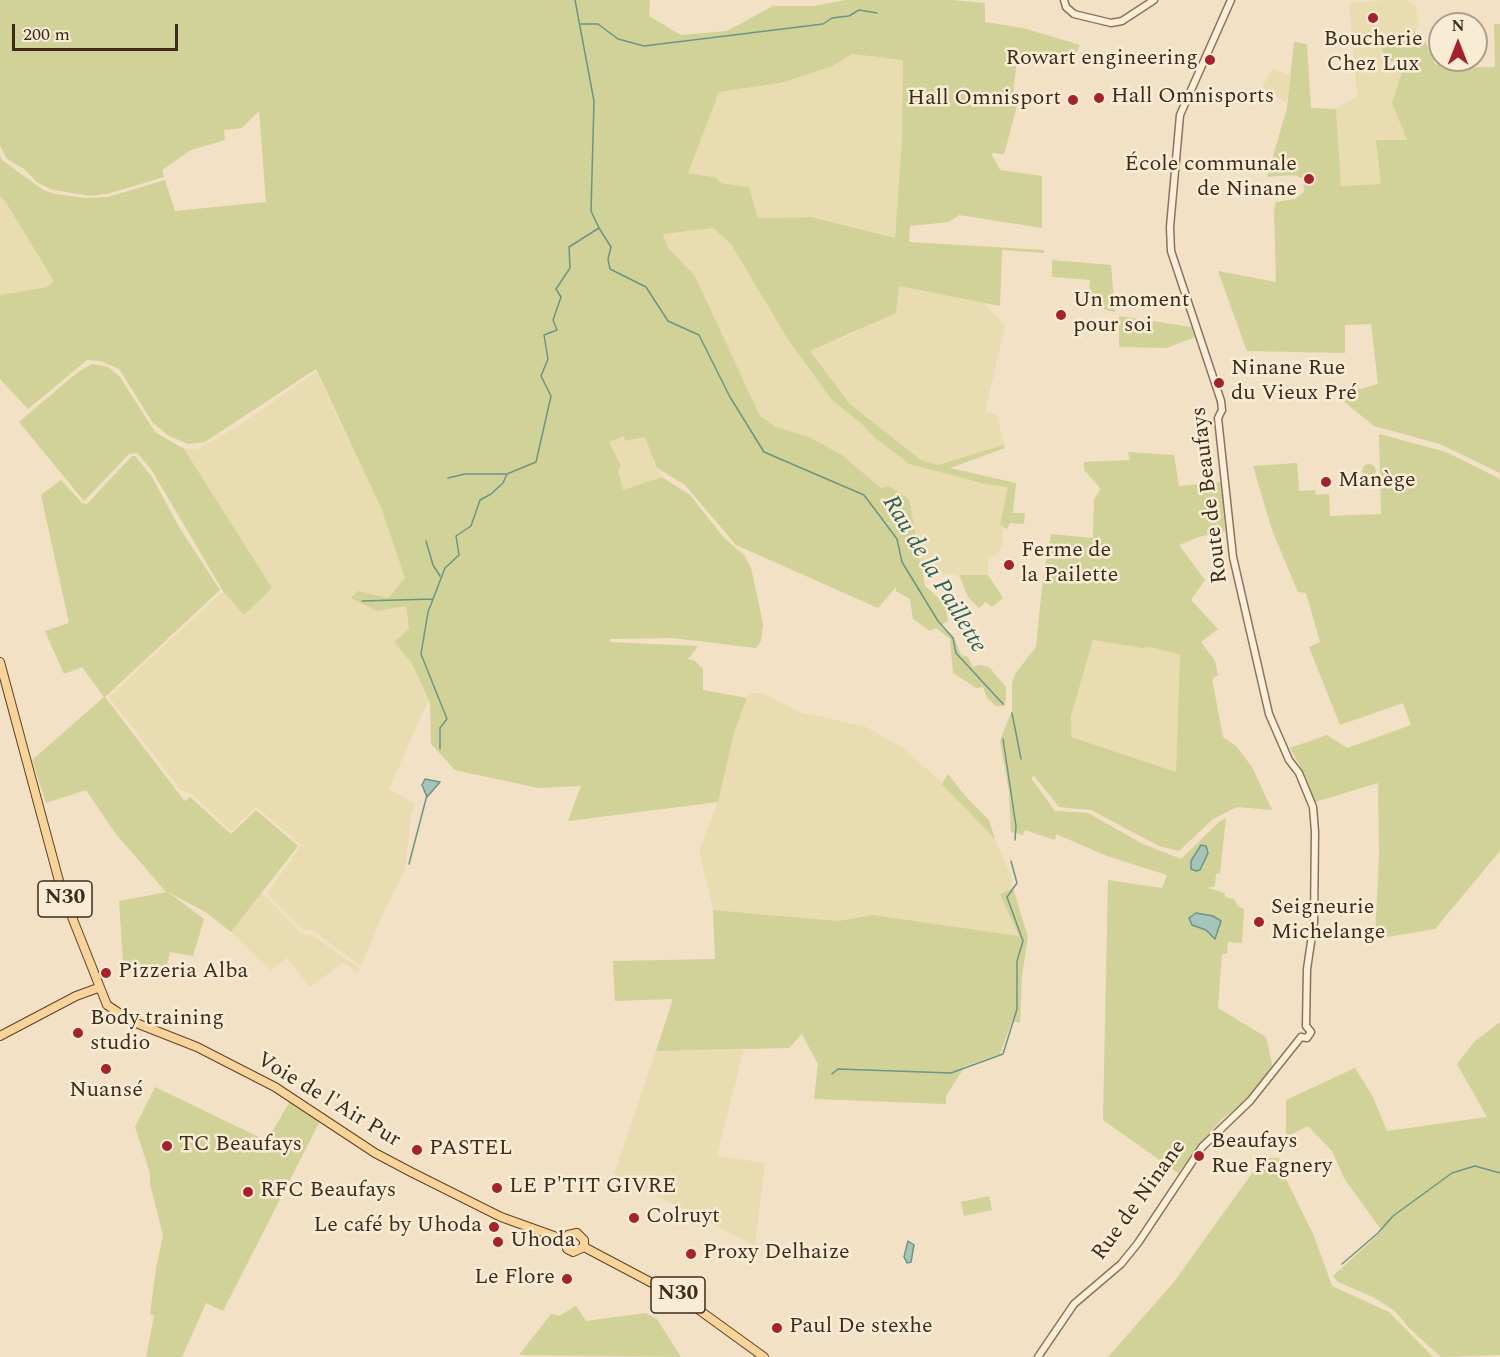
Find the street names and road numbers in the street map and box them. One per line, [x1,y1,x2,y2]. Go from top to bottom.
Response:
street label: Route de Beaufays [1187,405,1235,585]
road number: N30 [38,881,92,917]
street label: Voie de l'Air Pur [251,1048,405,1154]
street label: Rue de Ninane [1087,1135,1193,1267]
road number: N30 [651,1277,705,1313]

